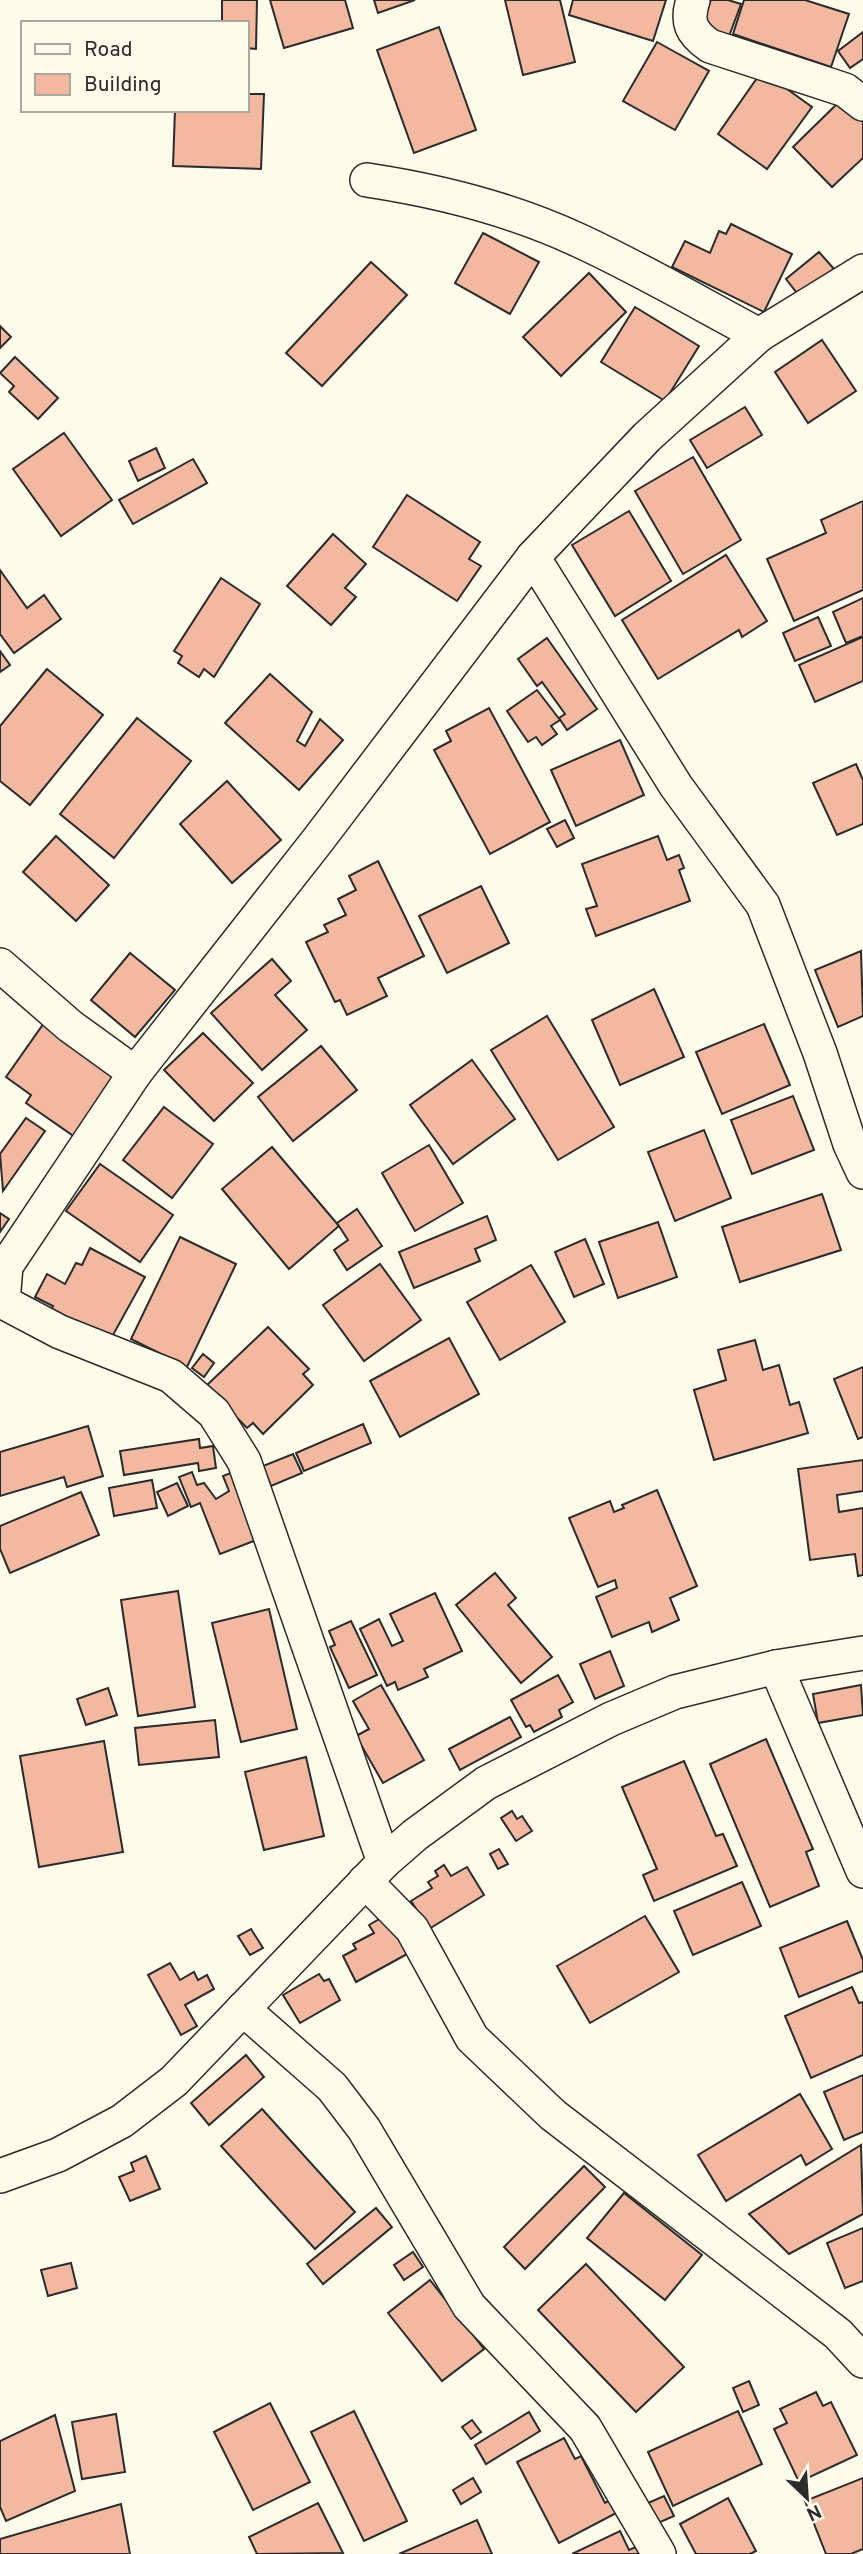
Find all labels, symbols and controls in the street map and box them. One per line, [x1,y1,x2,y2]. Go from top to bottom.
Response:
legend [21,21,248,112]
text: Road [84,37,133,64]
text: Building [84,72,162,99]
north arrow [772,2463,842,2533]
text: N [802,2498,825,2525]

